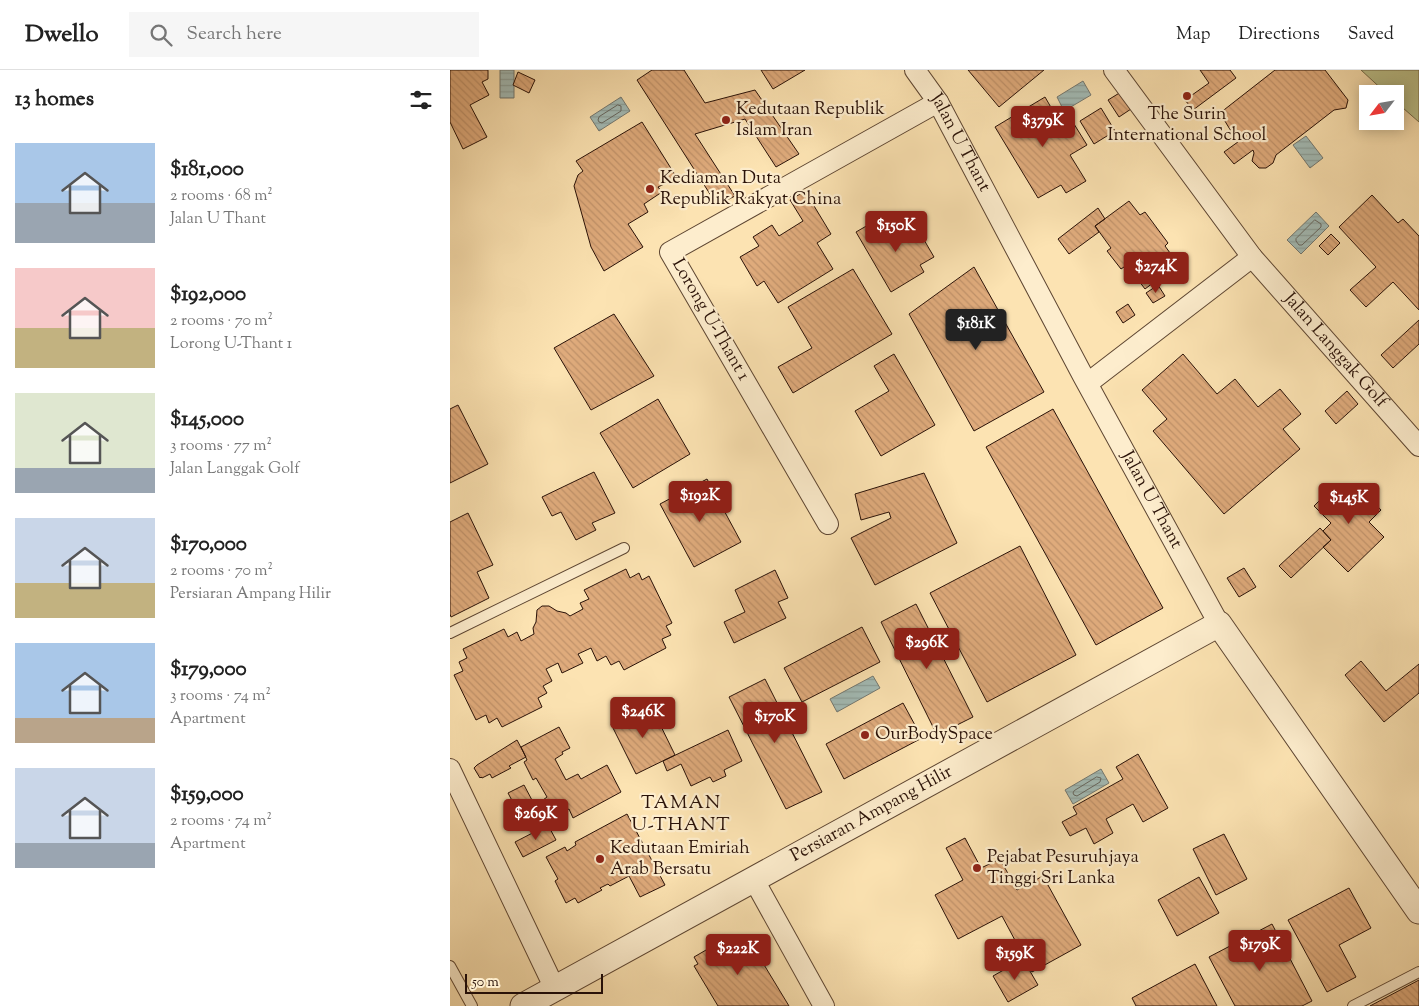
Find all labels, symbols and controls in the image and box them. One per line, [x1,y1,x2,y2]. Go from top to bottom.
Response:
search box [129,12,479,57]
text: Dwello [25,18,99,52]
icon: search [147,21,175,49]
text: Search here [187,21,282,48]
text: Map [1176,22,1211,48]
text: Directions [1239,22,1320,48]
text: Saved [1348,22,1394,48]
text: 13 homes [15,85,94,115]
north arrow [1359,85,1404,130]
map controls [1359,85,1404,130]
icon: filters [407,86,435,114]
street label: Jalan U Thant [923,88,997,197]
marker: The Surin International School [1181,90,1193,102]
place label: Kedutaan Republik Islam Iran [736,97,885,144]
place label: The Surin International School [1107,102,1267,149]
pin: $379K [1008,106,1078,148]
text: $379K [1022,110,1064,133]
marker: Kedutaan Republik Islam Iran [720,114,732,126]
text: $181,000 [170,155,244,185]
icon: home [55,163,115,223]
place label: Kediaman Duta Republik Rakyat China [660,166,841,213]
marker: Kediaman Duta Republik Rakyat China [644,183,656,195]
text: 2 rooms · 68 m² [170,185,273,208]
text: Jalan U Thant [170,208,266,231]
pin: $150K [861,210,931,253]
text: $150K [876,215,916,238]
pin: $274K [1121,252,1191,294]
street label: Lorong U-Thant 1 [664,254,756,386]
text: $274K [1135,256,1177,279]
text: $192,000 [170,280,246,310]
street label: Jalan Langgak Golf [1276,287,1394,415]
icon: home [55,288,115,348]
pin: $181K [941,308,1011,351]
text: 2 rooms · 70 m² [170,310,273,333]
text: $181K [957,313,996,336]
text: Lorong U-Thant 1 [170,333,292,356]
text: $145,000 [170,405,244,435]
icon: home [55,413,115,473]
text: 3 rooms · 77 m² [170,435,272,458]
street label: Jalan U Thant [1113,446,1188,554]
text: Jalan Langgak Golf [170,458,300,481]
pin: $192K [665,480,735,523]
pin: $145K [1314,482,1384,525]
text: $192K [680,485,720,508]
text: $145K [1329,487,1369,510]
text: $170,000 [170,530,247,560]
icon: home [55,538,115,598]
text: 2 rooms · 70 m² [170,560,273,583]
text: Persiaran Ampang Hilir [170,583,331,606]
pin: $296K [892,628,962,670]
text: $296K [905,632,949,655]
text: $179,000 [170,655,247,685]
icon: home [55,663,115,723]
text: 3 rooms · 74 m² [170,685,271,708]
pin: $246K [608,696,678,739]
text: $246K [621,701,665,724]
pin: $170K [740,702,810,744]
text: $170K [754,706,796,729]
text: Apartment [170,708,246,731]
place label: OurBodySpace [875,722,993,748]
marker: OurBodySpace [859,729,871,741]
street label: Persiaran Ampang Hilir [786,759,958,870]
text: $159,000 [170,780,244,810]
icon: home [55,788,115,848]
district label: TAMAN U-THANT [631,790,731,839]
pin: $269K [501,798,571,841]
text: $269K [514,803,558,826]
text: 2 rooms · 74 m² [170,810,272,833]
text: Apartment [170,833,246,856]
place label: Kedutaan Emiriah Arab Bersatu [610,836,750,883]
place label: Pejabat Pesuruhjaya Tinggi Sri Lanka [987,845,1139,892]
marker: Kedutaan Emiriah Arab Bersatu [594,853,606,865]
marker: Pejabat Pesuruhjaya Tinggi Sri Lanka [971,862,983,874]
pin: $179K [1225,930,1295,972]
pin: $222K [703,934,773,976]
text: $179K [1239,934,1281,957]
text: $222K [717,938,759,961]
pin: $159K [980,938,1050,981]
text: $159K [996,943,1034,966]
scale bar [465,971,602,994]
text: 50 m [472,973,499,993]

